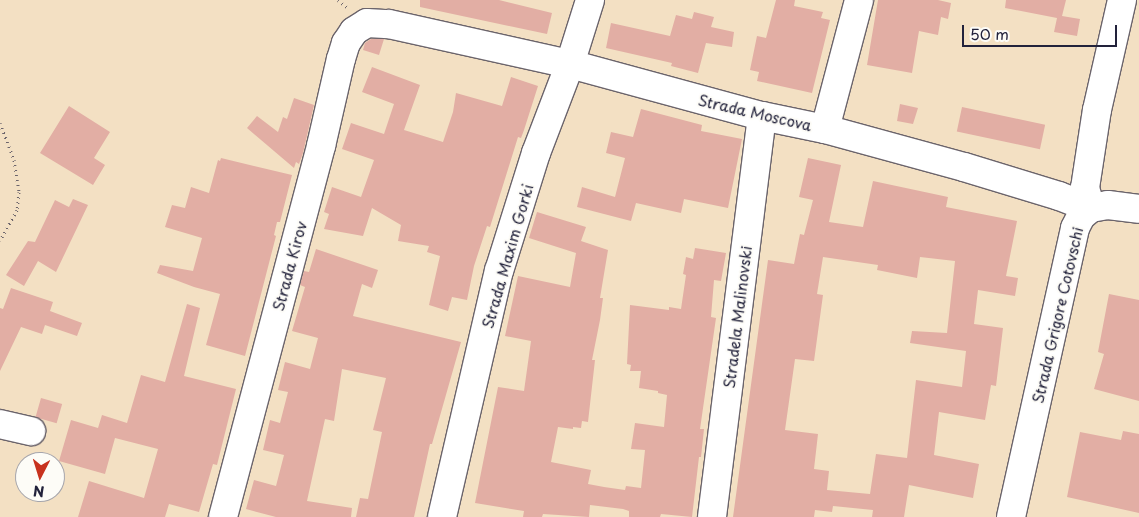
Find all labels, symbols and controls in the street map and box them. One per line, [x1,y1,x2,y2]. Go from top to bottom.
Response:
scale bar [964,15,1119,47]
text: 50 m [970,22,1009,45]
street label: Strada Moscova [696,90,814,134]
street label: Strada Maxim Gorki [478,182,536,330]
street label: Strada Kirov [268,219,310,313]
street label: Strada Grigore Cotovschi [1028,224,1086,406]
street label: Stradela Malinovski [719,245,755,389]
north arrow [15,452,65,502]
text: N [32,481,45,502]

